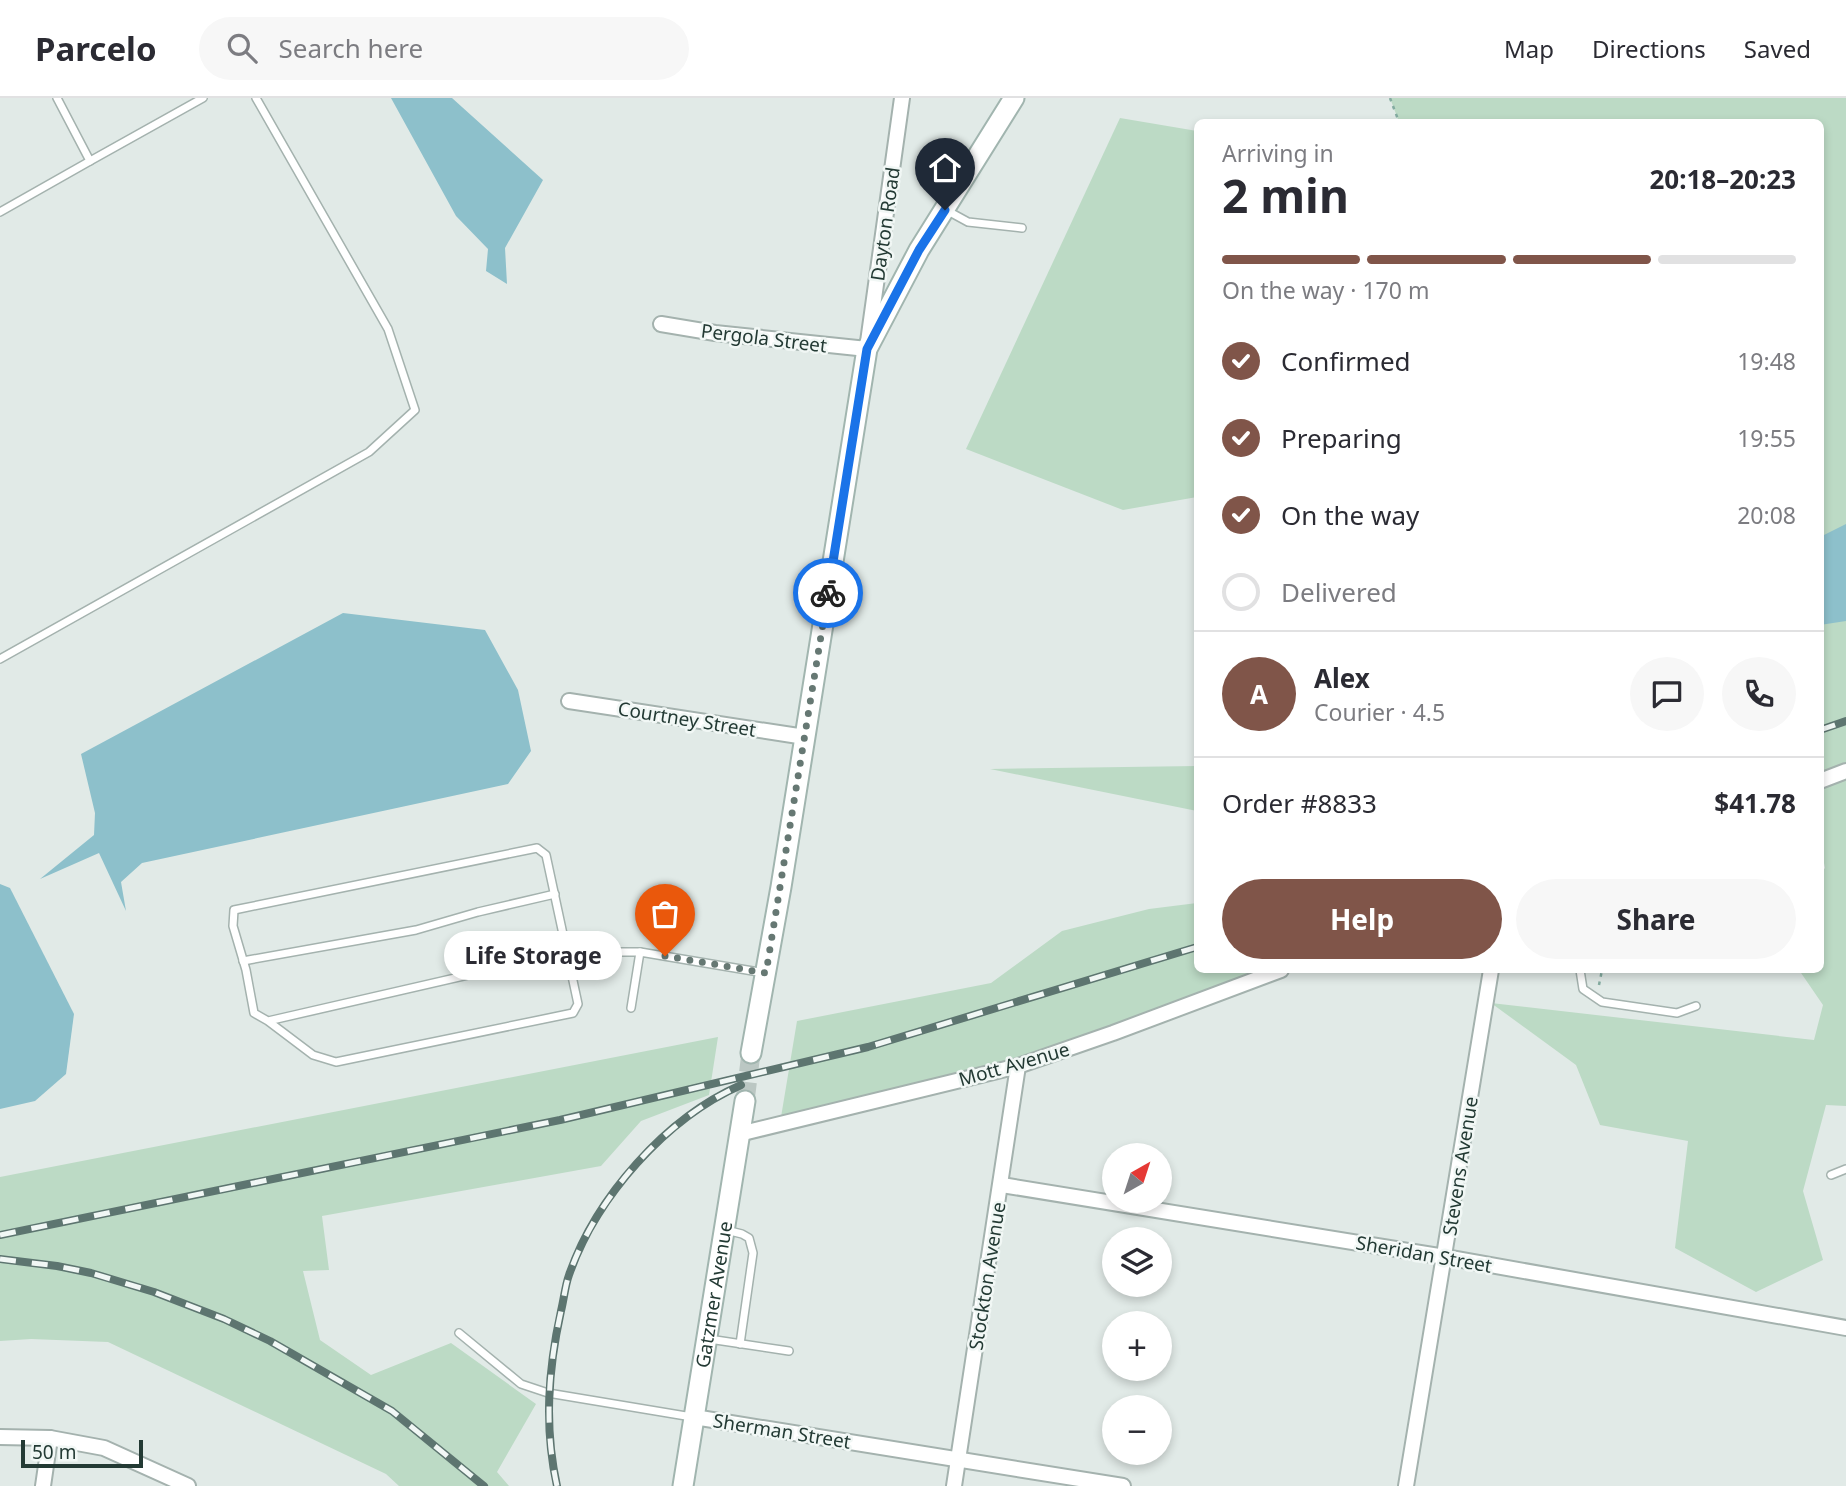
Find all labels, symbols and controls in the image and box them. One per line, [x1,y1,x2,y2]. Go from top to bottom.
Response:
search box [199,17,689,80]
text: Parcelo [35,26,157,71]
icon: search [223,29,261,67]
text: Search here [279,30,423,66]
text: Map [1504,32,1554,65]
text: Directions [1592,32,1706,65]
text: Saved [1744,32,1811,65]
text: Arriving in [1222,137,1334,169]
pin [915,138,975,210]
icon: home [926,149,964,187]
text: 20:18–20:23 [1649,161,1796,197]
text: 2 min [1222,164,1349,226]
street label: Dayton Road [864,165,906,283]
text: On the way · 170 m [1222,274,1429,306]
street label: Pergola Street [700,317,829,359]
icon: check [1222,342,1260,380]
text: Confirmed [1281,343,1411,379]
text: 19:48 [1737,345,1796,377]
icon: check [1222,419,1260,457]
text: Preparing [1281,420,1402,456]
text: 19:55 [1737,422,1796,454]
icon: check [1222,496,1260,534]
text: On the way [1281,497,1419,533]
text: 20:08 [1737,499,1796,531]
courier [793,558,863,628]
icon: bike [809,574,847,612]
text: Delivered [1281,574,1397,610]
button: chat [1630,657,1704,731]
button: phone [1722,657,1796,731]
text: Alex [1314,660,1370,696]
text: A [1250,676,1268,712]
street label: Courtney Street [616,695,758,743]
text: Courier · 4.5 [1314,696,1445,728]
text: Order #8833 [1222,785,1377,821]
text: $41.78 [1714,785,1796,821]
button: Help [1222,879,1502,959]
button: Share [1516,879,1796,959]
pin [635,884,695,956]
icon: bag [646,895,684,933]
callout: Life Storage [444,932,623,980]
text: Life Storage [464,939,602,971]
street label: Mott Avenue [956,1036,1072,1092]
street label: Stevens Avenue [1436,1095,1484,1237]
north arrow [1102,1143,1172,1213]
map controls [1102,1143,1172,1465]
street label: Stockton Avenue [962,1200,1012,1352]
street label: Gatzmer Avenue [689,1219,738,1370]
button: layers [1102,1227,1172,1297]
street label: Sheridan Street [1354,1229,1494,1279]
button: + [1102,1311,1172,1381]
button: − [1102,1395,1172,1465]
street label: Sherman Street [711,1407,853,1455]
scale bar [21,1437,144,1469]
text: 50 m [32,1439,76,1465]

